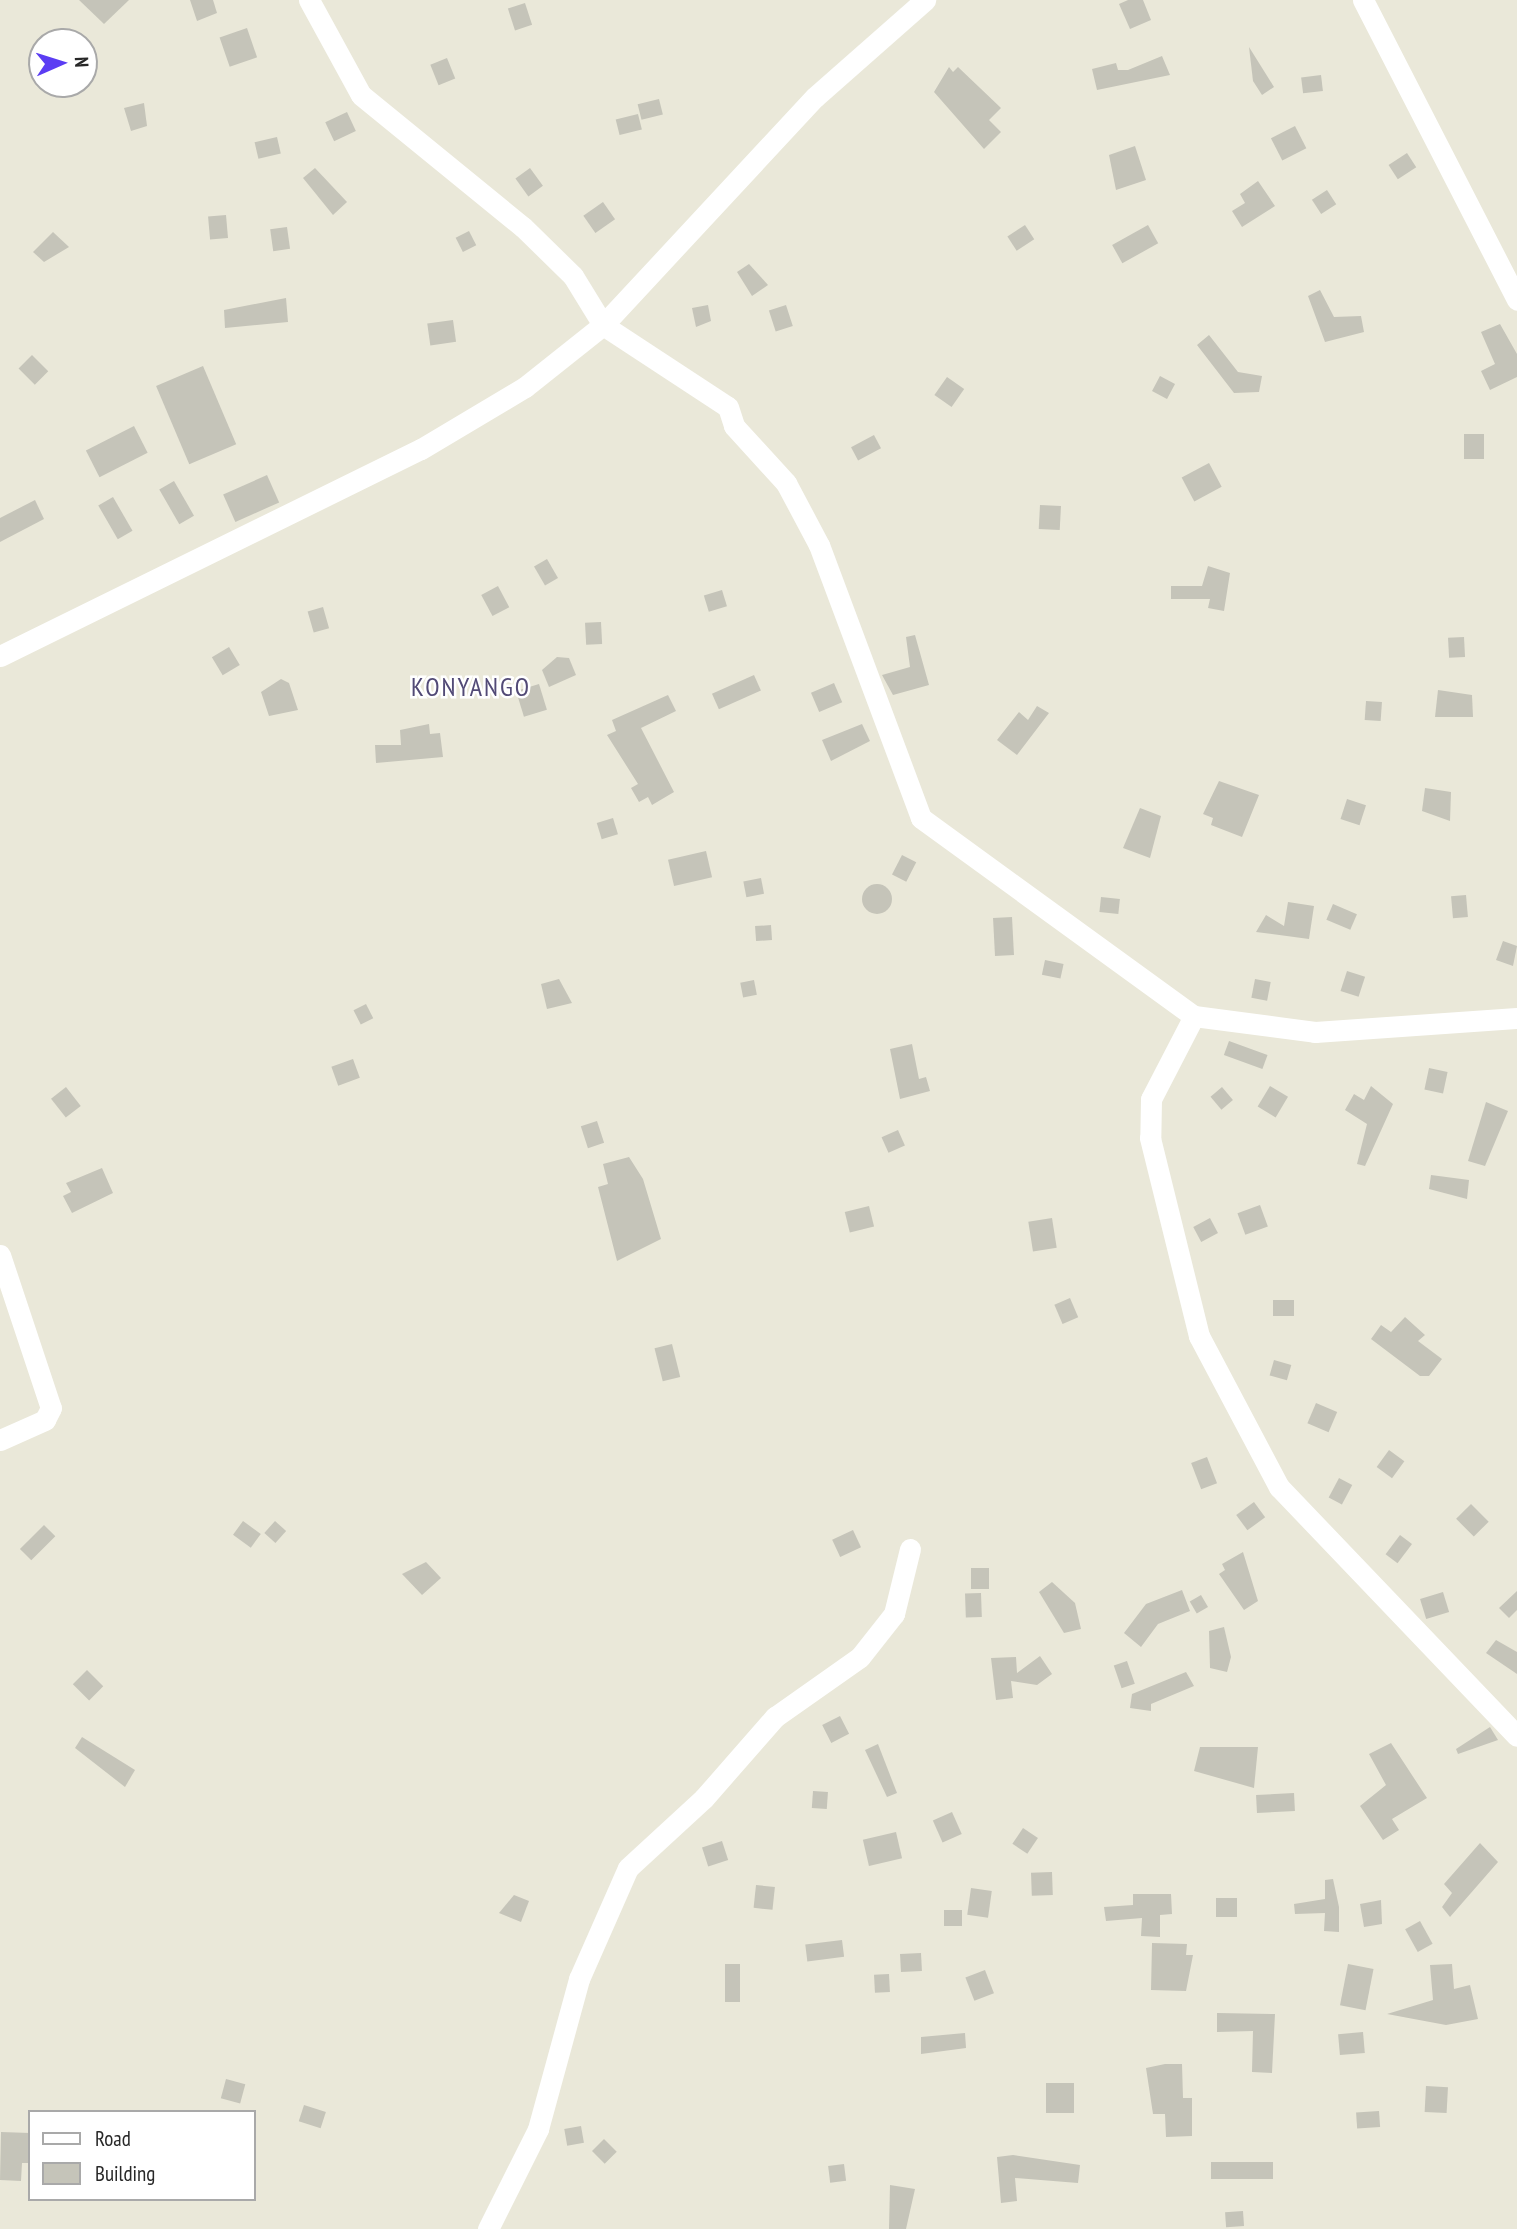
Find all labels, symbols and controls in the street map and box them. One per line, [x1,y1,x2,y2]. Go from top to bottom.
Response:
north arrow [28,28,98,98]
text: N [70,56,94,68]
district label: KONYANGO [412,671,530,703]
legend [28,2110,256,2201]
text: Road [95,2125,131,2152]
text: Building [95,2160,155,2187]

